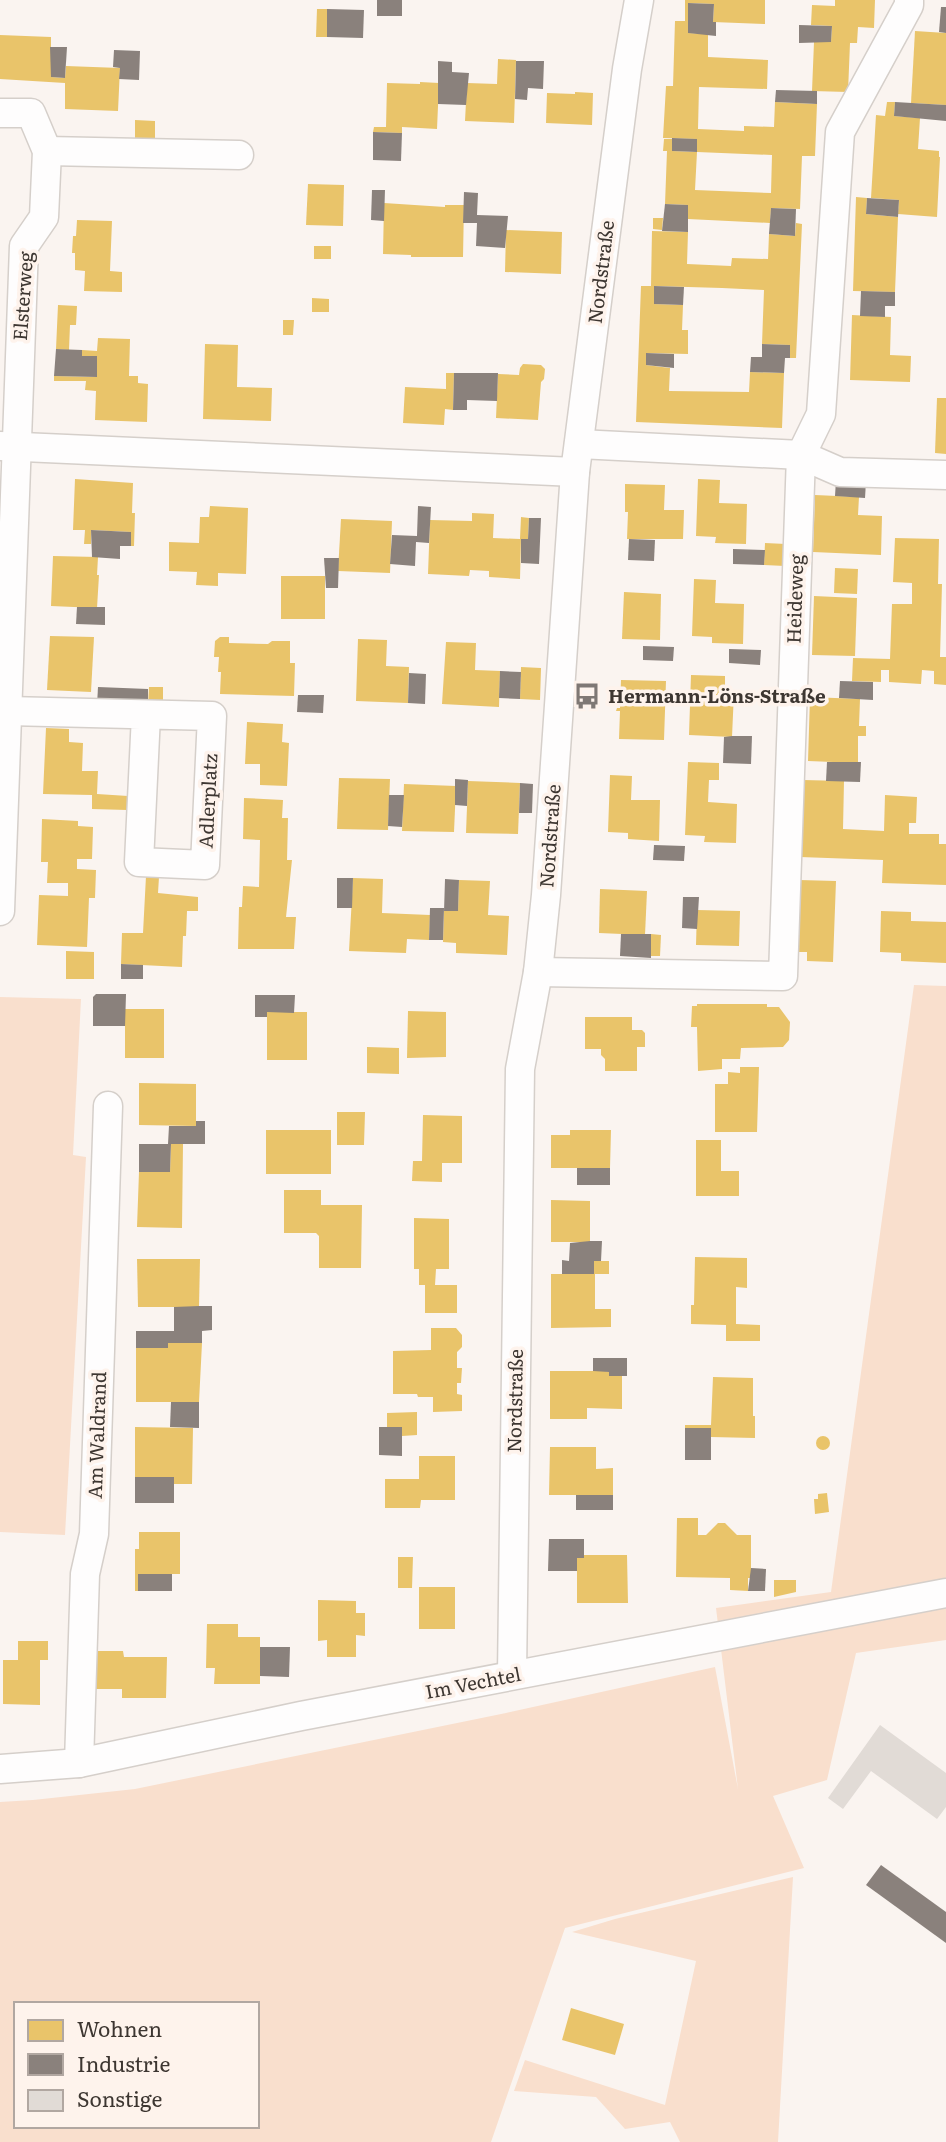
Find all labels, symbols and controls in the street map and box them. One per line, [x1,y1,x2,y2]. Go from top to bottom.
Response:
street label: Nordstraße [580,218,620,325]
street label: Elsterweg [5,250,39,342]
street label: Heideweg [778,553,810,644]
bus stop icon: Hermann-Löns-Straße [572,681,602,711]
place label: Hermann-Löns-Straße [608,681,826,709]
street label: Adlerplatz [191,753,223,849]
street label: Nordstraße [531,783,567,889]
street label: Nordstraße [499,1349,529,1453]
street label: Am Waldrand [80,1370,112,1499]
street label: Im Vechtel [423,1659,523,1705]
legend [14,2002,259,2128]
text: Wohnen [77,2012,162,2043]
text: Industrie [77,2047,170,2078]
text: Sonstige [77,2082,162,2113]

